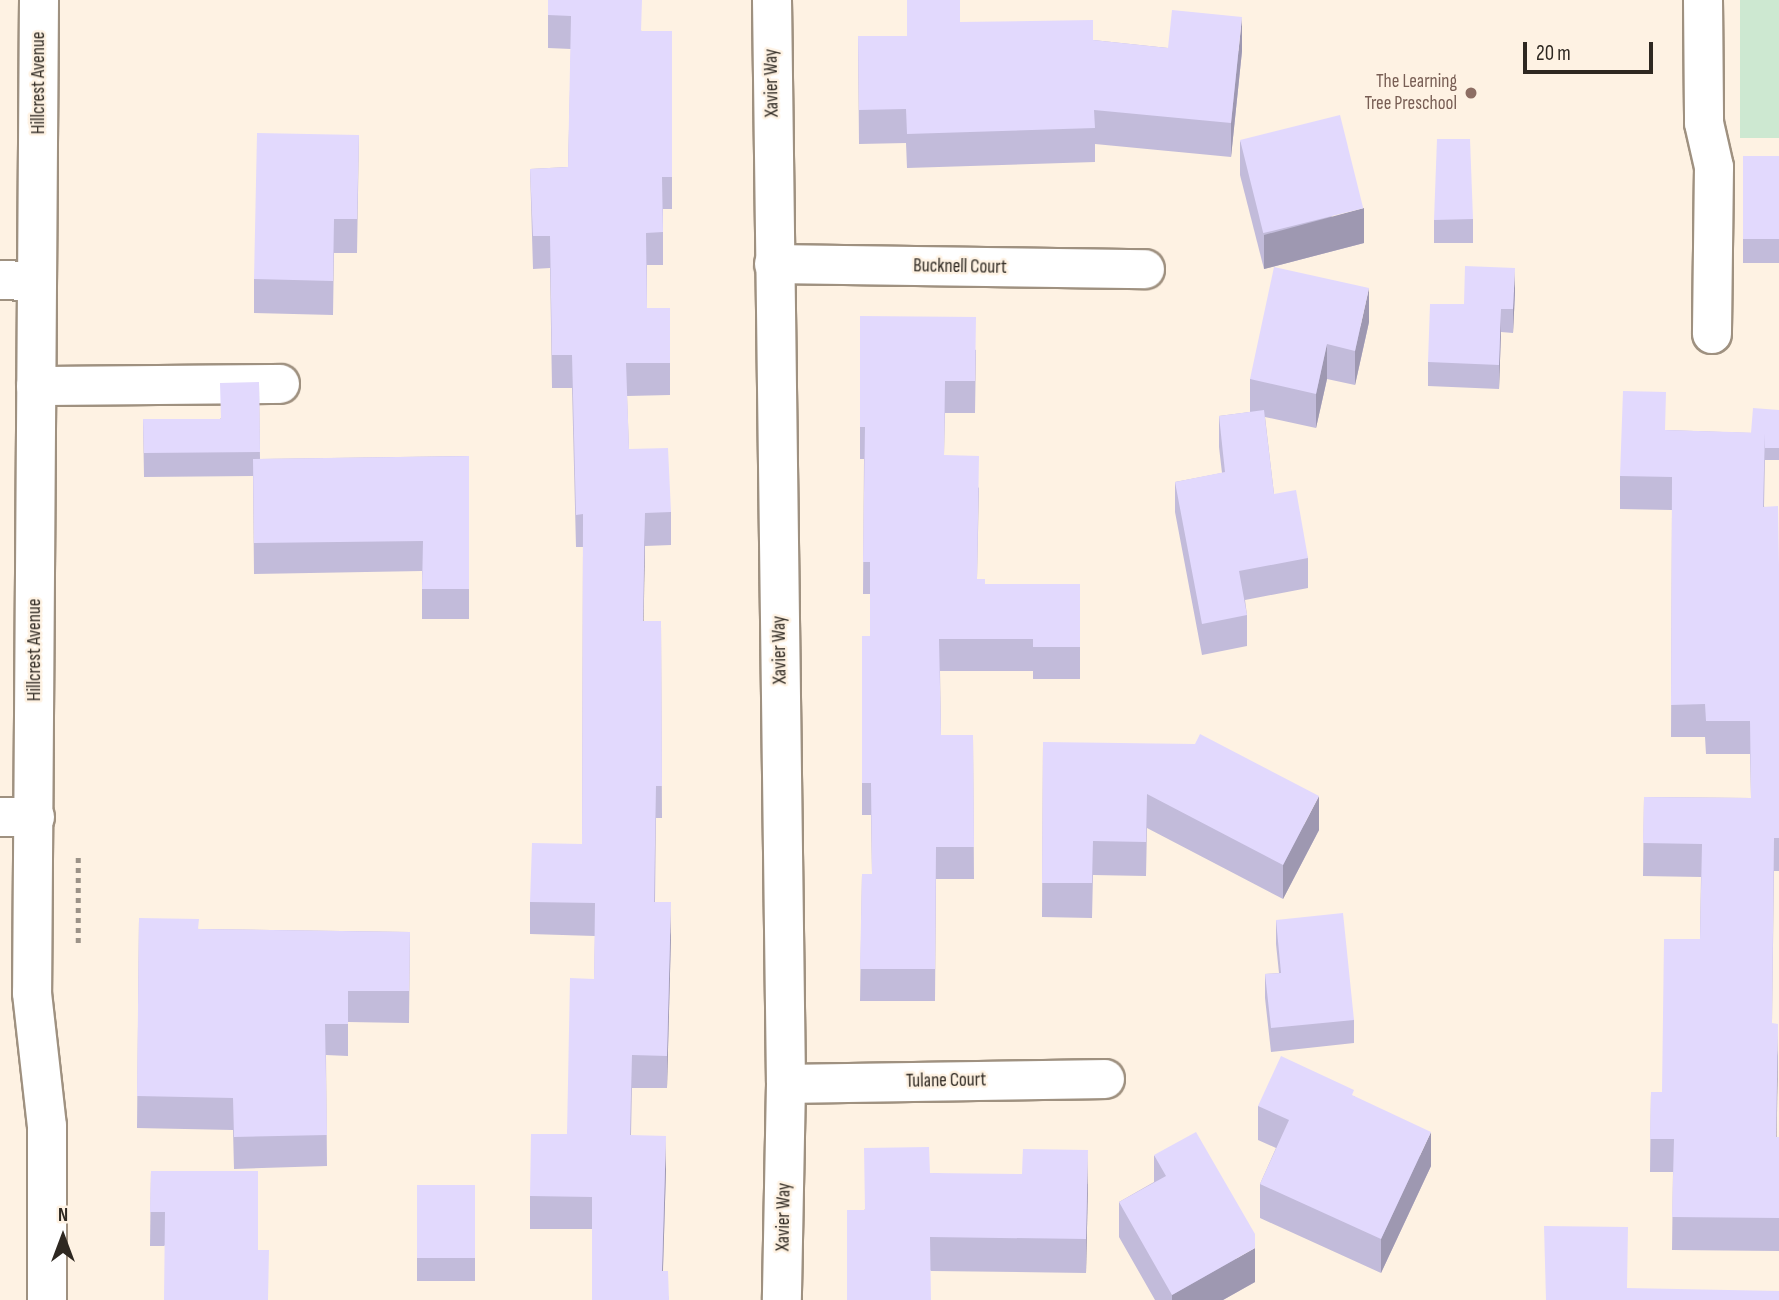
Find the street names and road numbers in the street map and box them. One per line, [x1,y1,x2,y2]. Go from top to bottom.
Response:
street label: Hillcrest Avenue [28,32,50,134]
street label: Xavier Way [760,49,784,117]
street label: Bucknell Court [913,255,1007,279]
street label: Hillcrest Avenue [24,599,46,701]
street label: Xavier Way [768,616,792,684]
street label: Tulane Court [906,1069,986,1093]
street label: Xavier Way [772,1183,796,1251]

